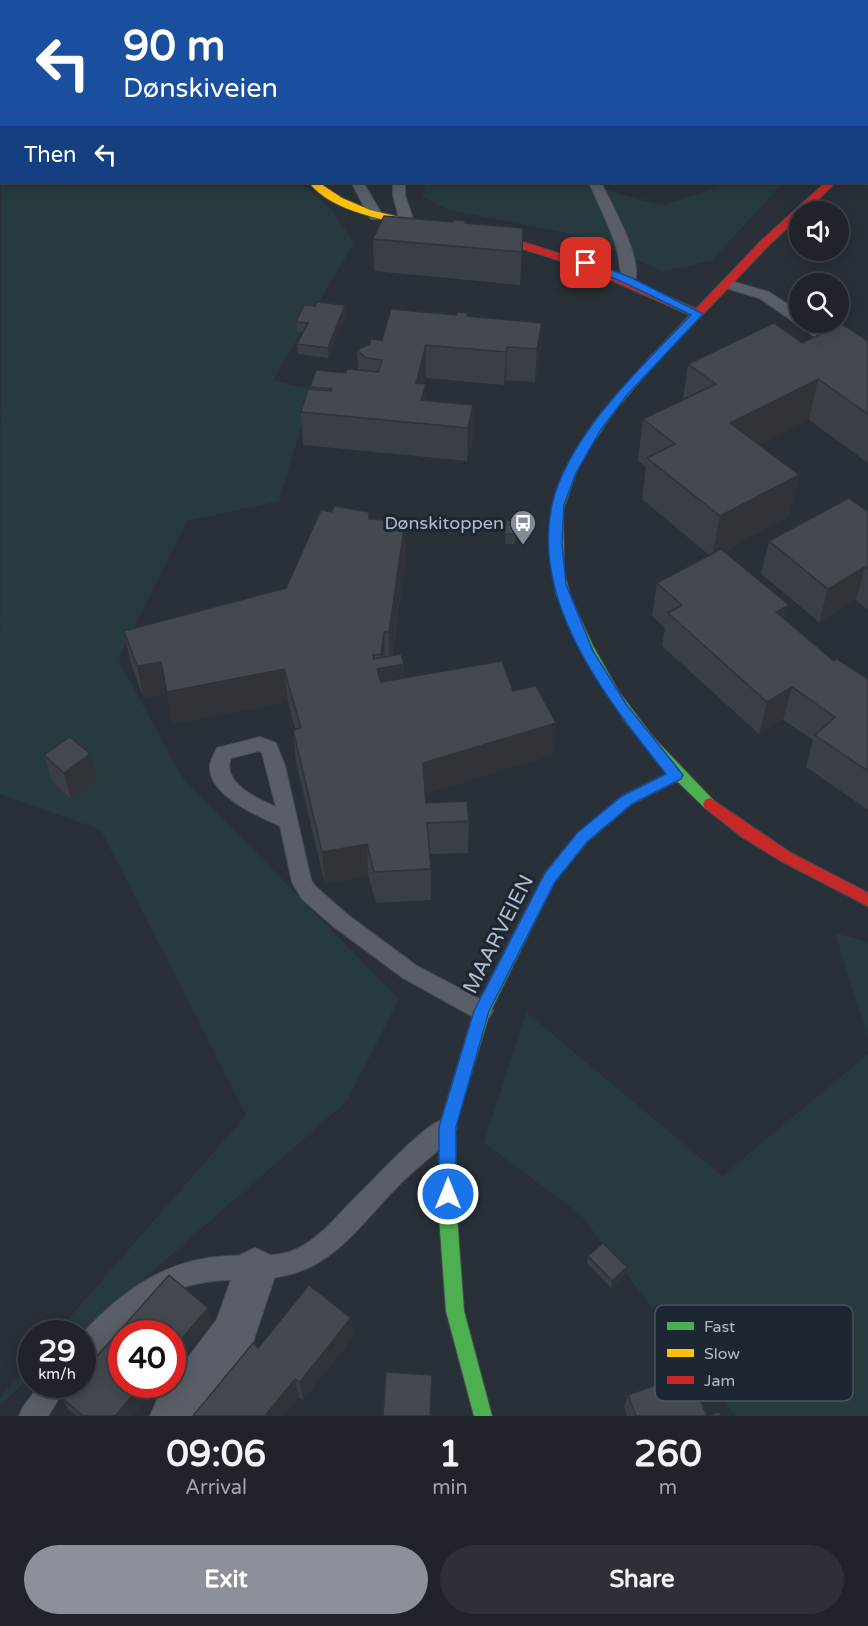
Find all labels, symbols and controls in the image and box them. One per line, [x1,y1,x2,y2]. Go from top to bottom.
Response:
text: 90 m [123,21,225,72]
icon: left [24,24,102,102]
text: Dønskiveien [123,72,278,105]
icon: left [89,138,122,171]
text: Then [24,142,77,168]
map controls [789,201,849,333]
button: sound [789,201,849,261]
pin [560,237,611,288]
icon: arrive [569,246,602,279]
button: search [789,273,849,333]
bus stop icon: Dønskitoppen [508,508,538,546]
place label: Dønskitoppen [384,512,504,534]
street label: MAARVEIEN [458,870,539,998]
position arrow [416,1162,480,1226]
legend [655,1305,853,1401]
text: Fast [704,1317,735,1337]
speed limit sign: 40 [108,1320,186,1398]
text: 29 [38,1333,76,1370]
text: Slow [704,1344,740,1364]
text: km/h [38,1365,76,1383]
text: Jam [704,1371,735,1391]
text: 09:06 [166,1433,266,1476]
text: 1 [439,1433,461,1476]
text: 260 [634,1433,702,1476]
text: Arrival [185,1476,247,1500]
text: min [432,1476,468,1500]
text: m [659,1476,677,1500]
button: Exit [24,1545,428,1614]
button: Share [440,1545,844,1614]

